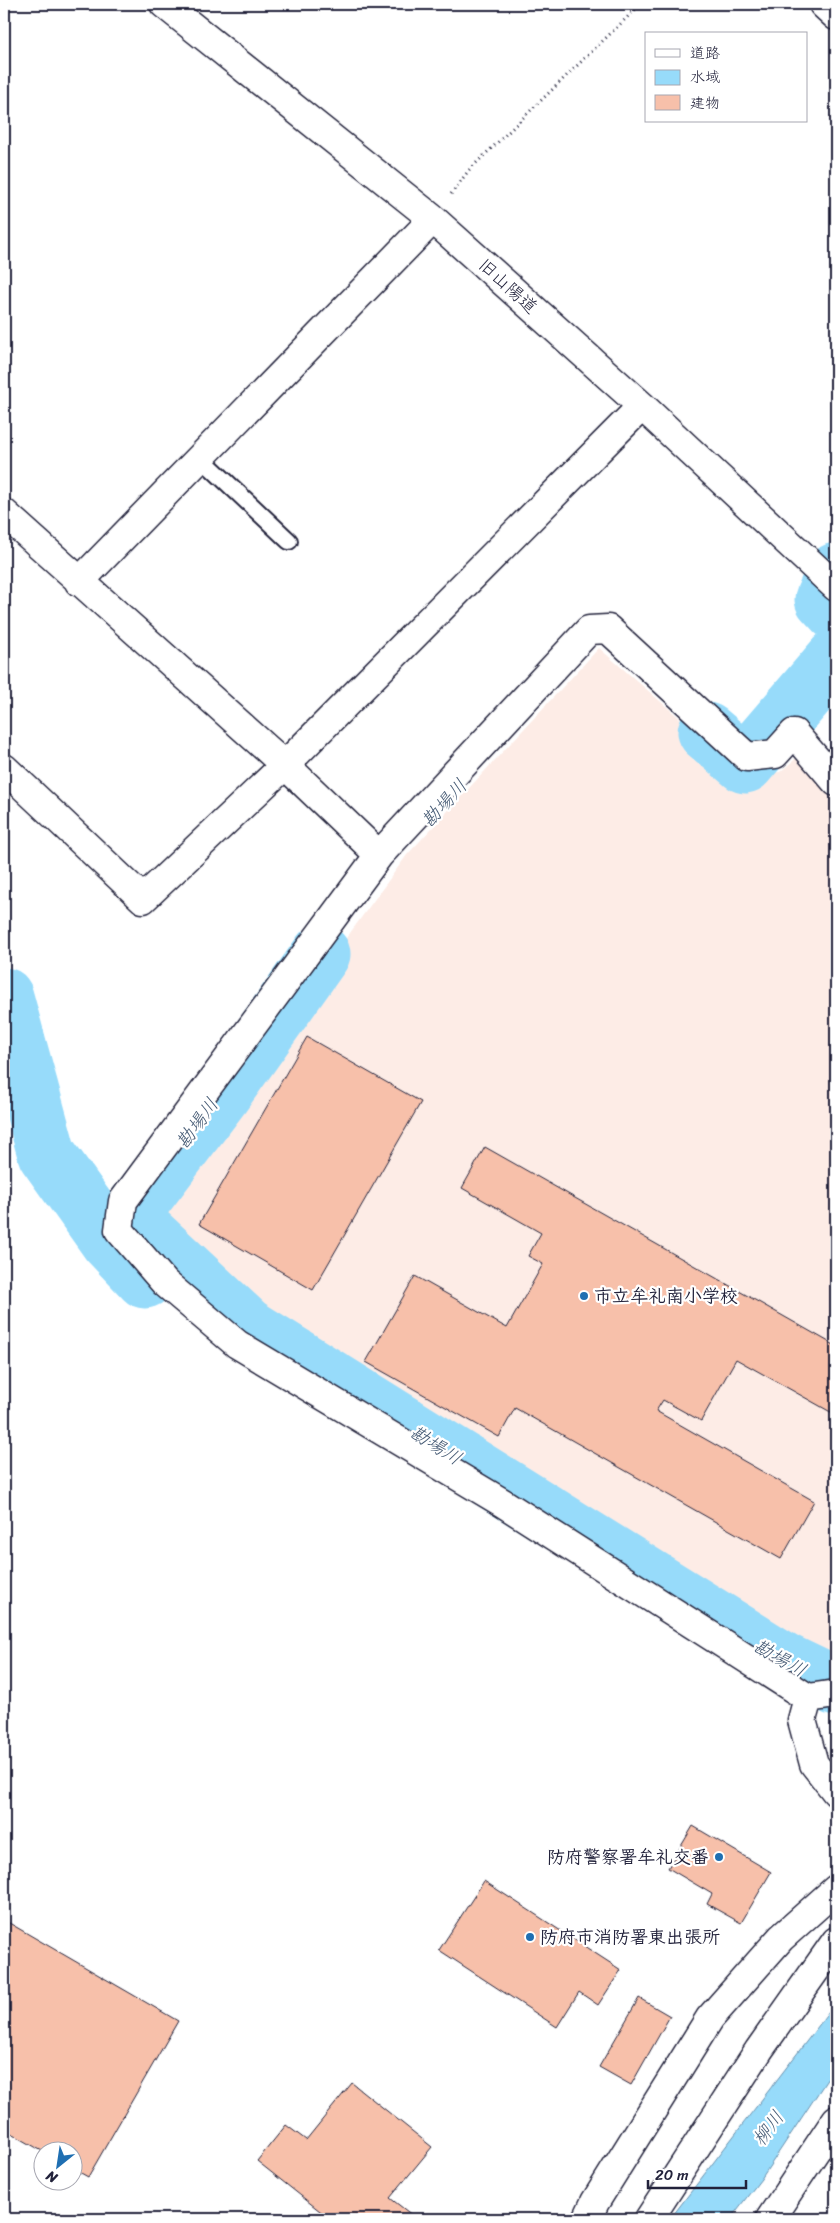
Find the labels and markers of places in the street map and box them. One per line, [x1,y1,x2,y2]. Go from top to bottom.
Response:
place label: 市立牟礼南小学校 [594,1280,738,1312]
marker: 市立牟礼南小学校 [578,1290,590,1302]
place label: 防府警察署牟礼交番 [547,1841,709,1873]
marker: 防府警察署牟礼交番 [713,1851,725,1863]
place label: 防府市消防署東出張所 [540,1921,720,1953]
marker: 防府市消防署東出張所 [524,1931,536,1943]

